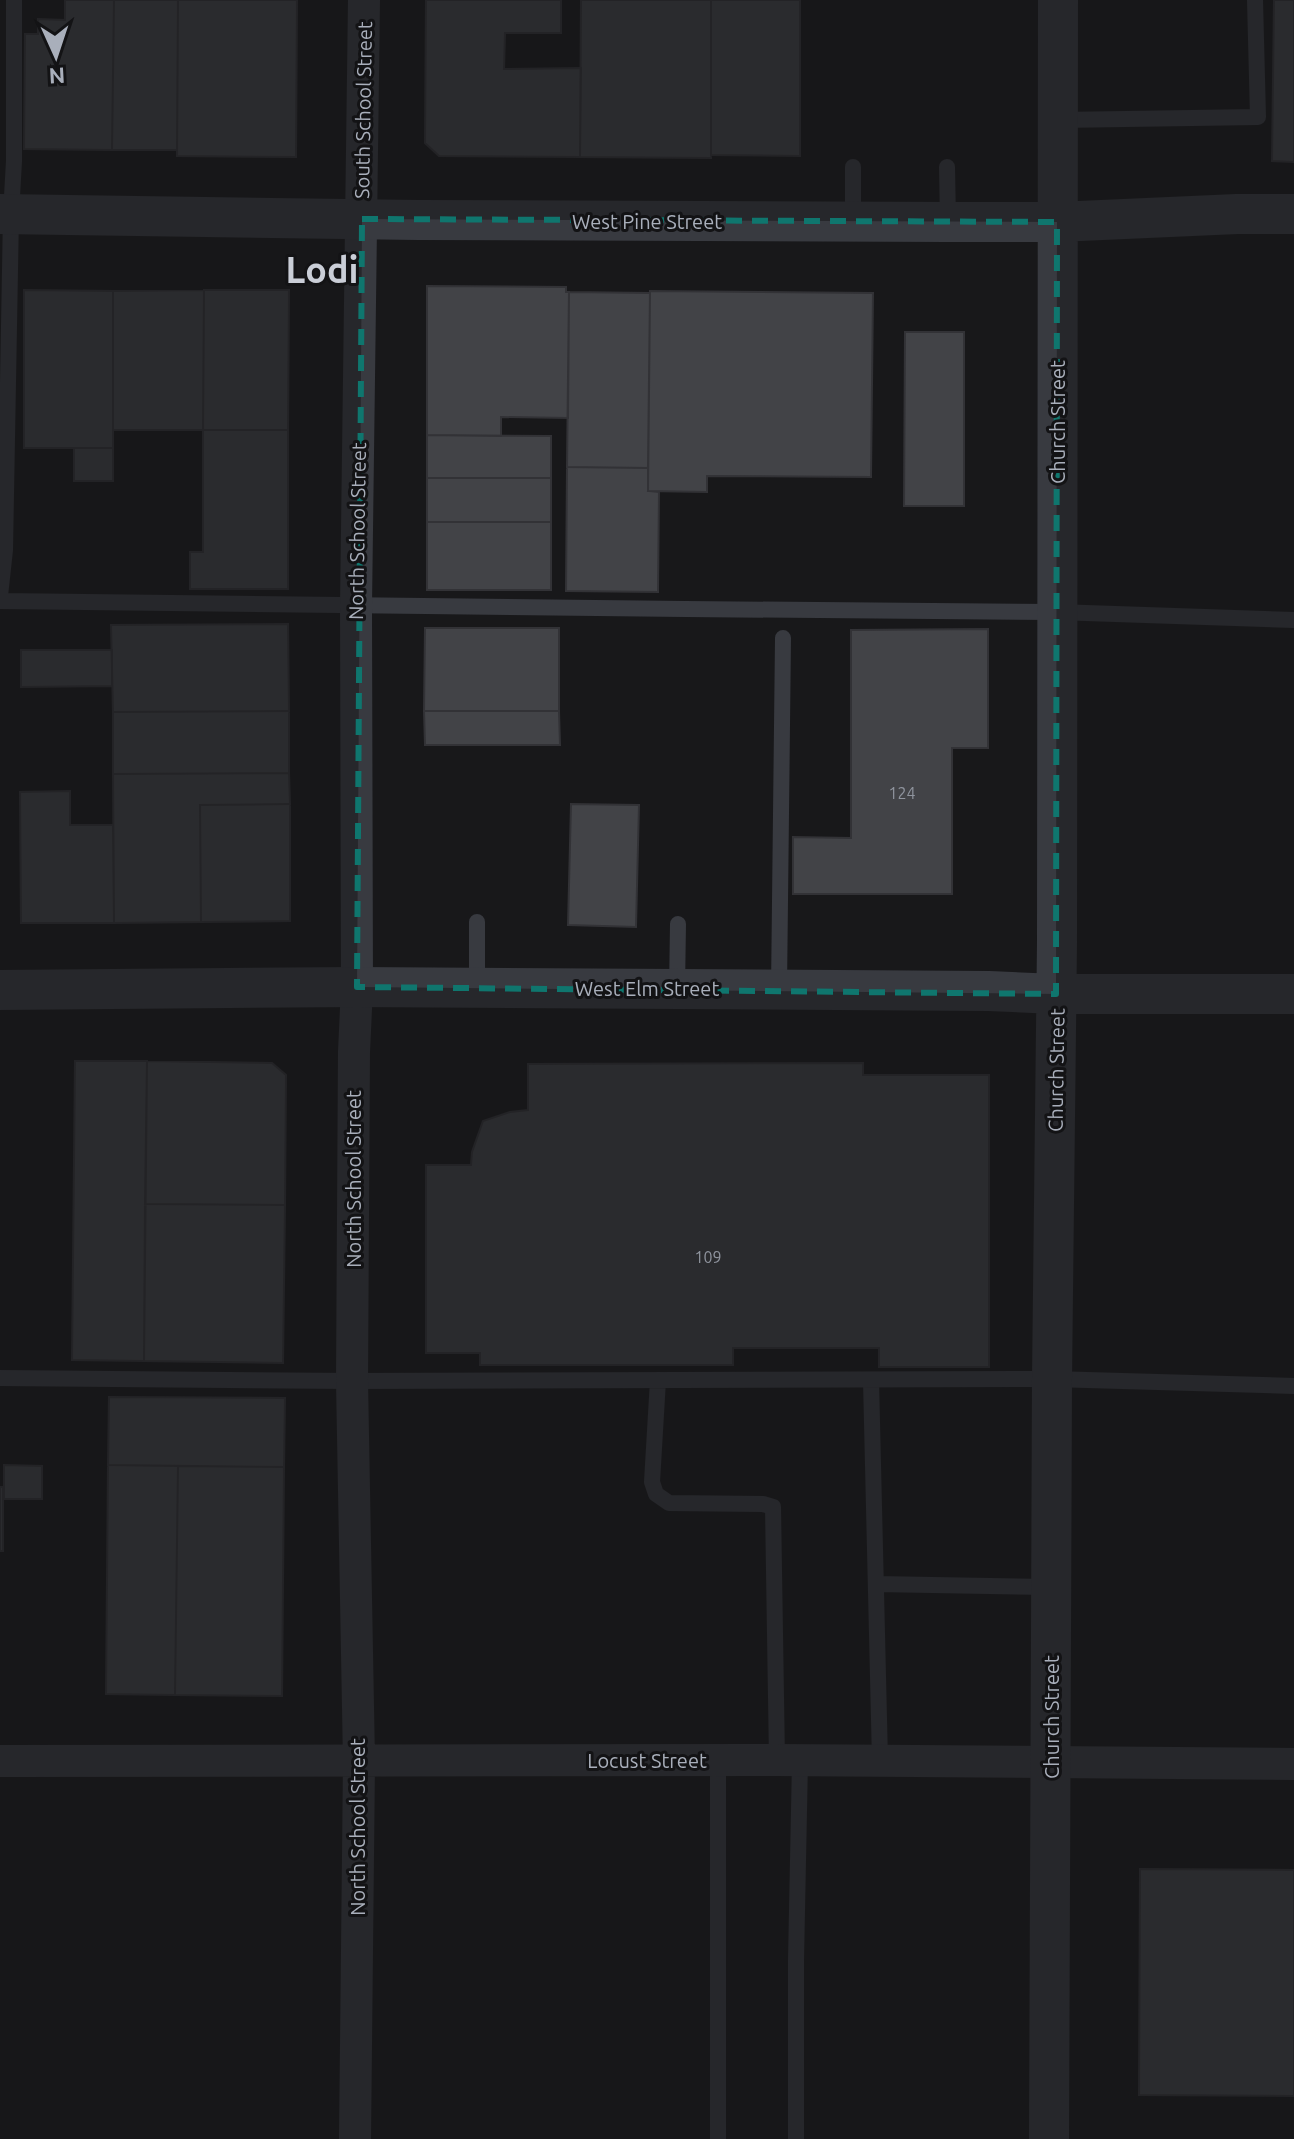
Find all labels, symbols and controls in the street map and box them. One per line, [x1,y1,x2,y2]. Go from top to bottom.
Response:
north arrow [16,16,96,96]
street label: South School Street [350,21,376,199]
text: N [48,64,66,89]
street label: West Pine Street [572,210,722,233]
district label: Lodi [285,249,359,290]
street label: Church Street [1046,360,1069,484]
street label: North School Street [344,442,370,620]
house number: 124 [888,784,916,802]
street label: West Elm Street [575,977,719,1000]
street label: Church Street [1043,1008,1069,1132]
street label: North School Street [342,1090,365,1268]
house number: 109 [694,1248,722,1266]
street label: Church Street [1040,1655,1063,1779]
street label: North School Street [346,1738,369,1916]
street label: Locust Street [587,1749,707,1772]

